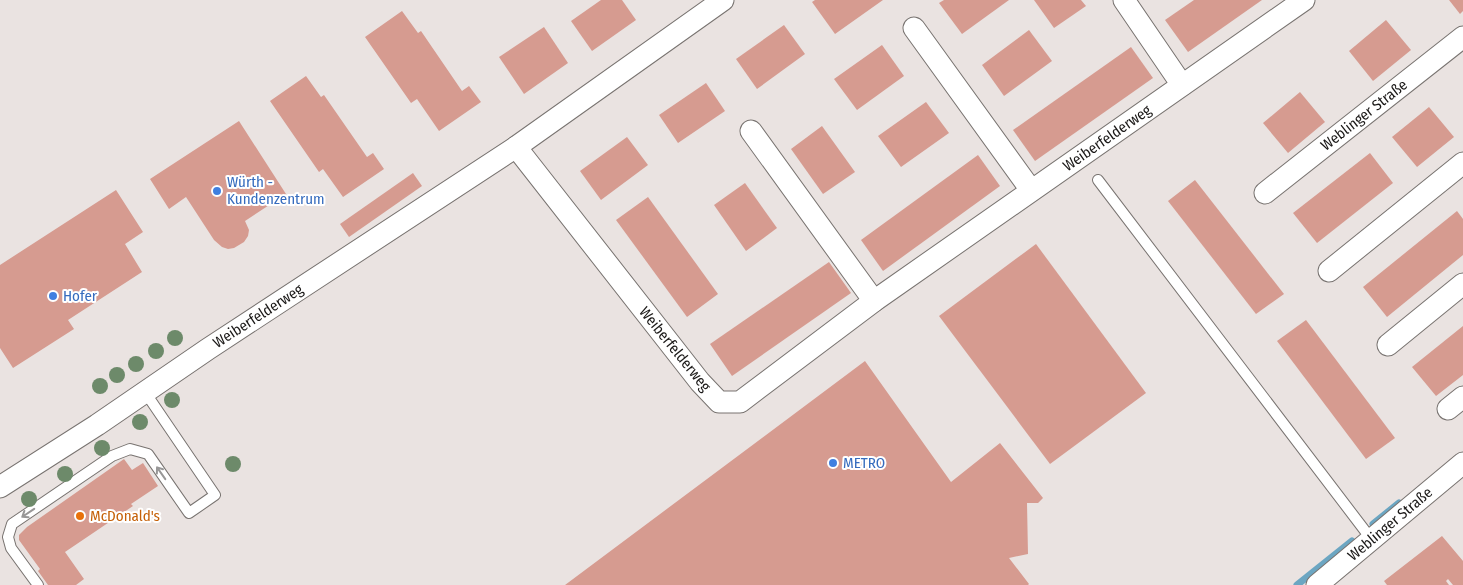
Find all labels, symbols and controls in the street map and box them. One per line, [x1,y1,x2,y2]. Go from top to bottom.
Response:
street label: Weblinger Straße [1317,76,1411,154]
street label: Weiberfelderweg [1059,101,1155,175]
place label: Würth - Kundenzentrum [227,173,325,208]
marker: Würth - Kundenzentrum [211,185,223,197]
street label: Weiberfelderweg [210,280,306,352]
place label: Hofer [63,287,98,305]
marker: Hofer [47,290,59,302]
street label: Weiberfelderweg [635,303,715,395]
place label: METRO [843,454,885,472]
marker: METRO [827,457,839,469]
one-way arrow [156,466,166,480]
street label: Weblinger Straße [1344,483,1436,565]
place label: McDonald's [90,507,160,525]
one-way arrow [21,508,35,518]
marker: McDonald's [74,510,86,522]

